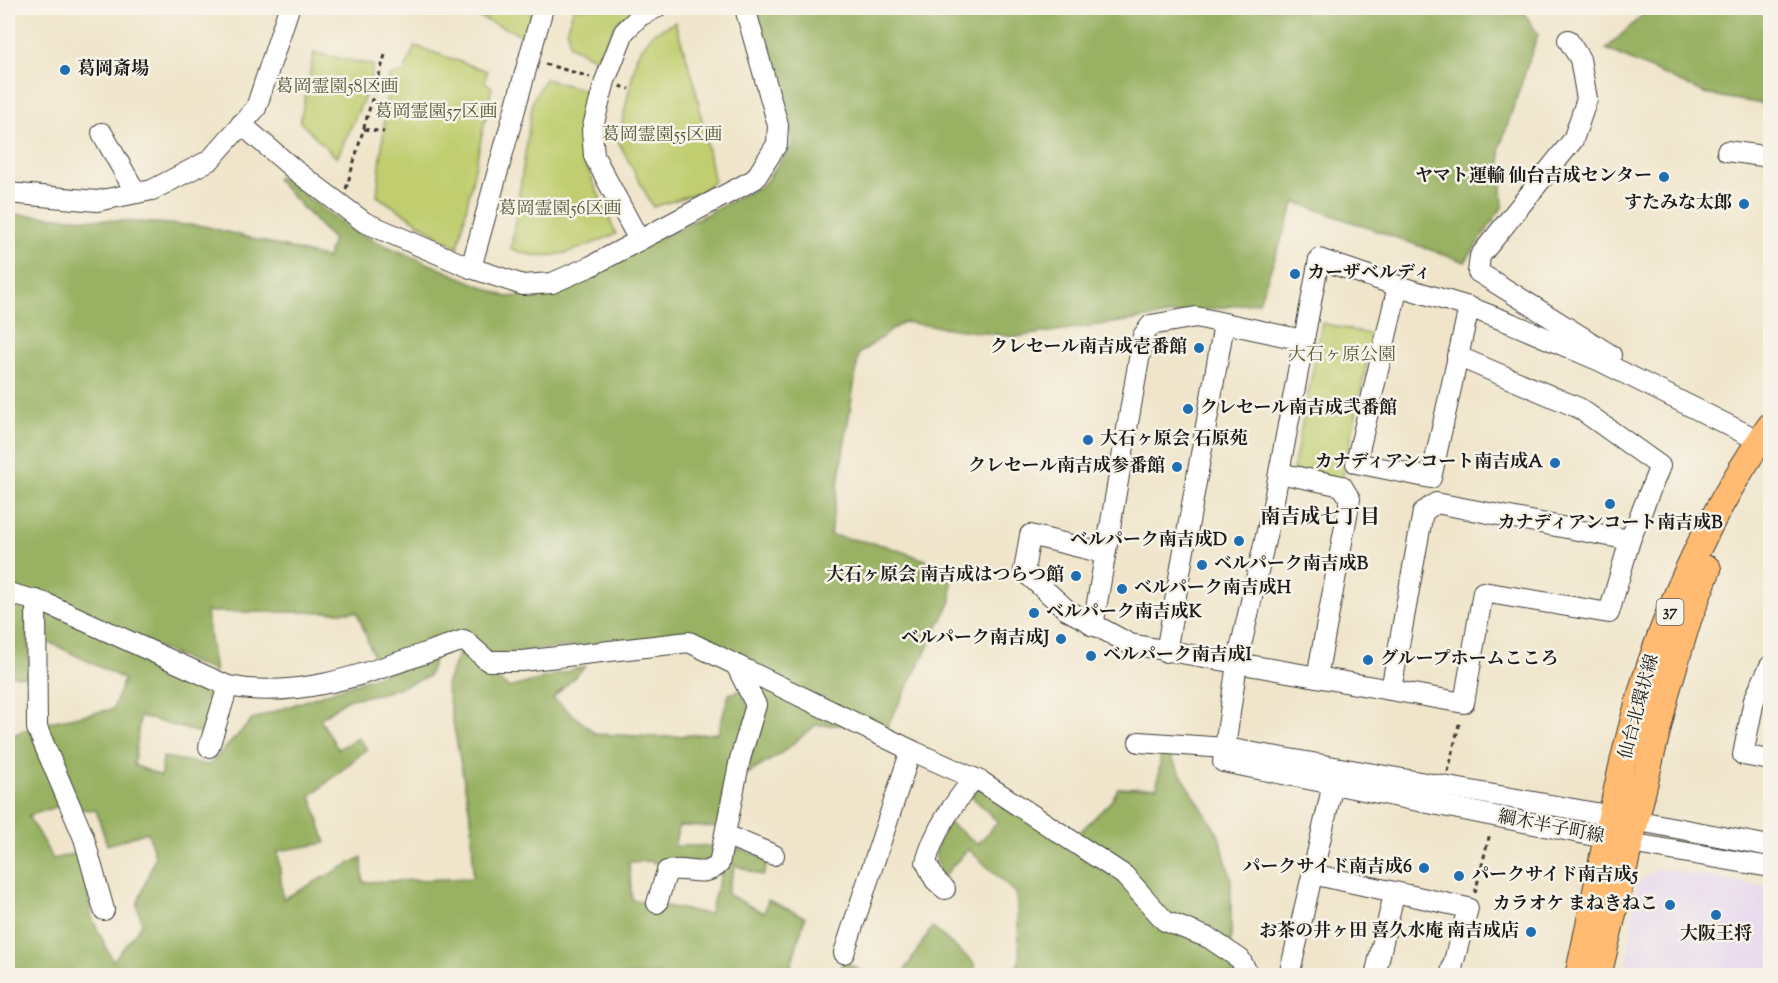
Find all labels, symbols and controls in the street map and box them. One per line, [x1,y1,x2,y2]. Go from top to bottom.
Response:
place label: 葛岡斎場 [77,57,149,83]
marker: 葛岡斎場 [58,63,72,77]
park label: 葛岡霊園58区画 [275,75,399,101]
park label: 葛岡霊園57区画 [374,100,498,126]
park label: 葛岡霊園55区画 [602,123,722,149]
place label: ヤマト運輸 仙台吉成センター [1415,164,1652,190]
marker: ヤマト運輸 仙台吉成センター [1657,170,1671,184]
place label: すたみな太郎 [1624,191,1732,217]
park label: 葛岡霊園56区画 [498,197,622,223]
marker: すたみな太郎 [1737,197,1751,211]
place label: カーザベルディ [1307,261,1432,287]
marker: カーザベルディ [1288,267,1302,281]
place label: クレセール南吉成壱番館 [990,335,1187,361]
marker: クレセール南吉成壱番館 [1192,341,1206,355]
park label: 大石ヶ原公園 [1288,343,1396,369]
place label: クレセール南吉成弐番館 [1200,396,1397,422]
marker: クレセール南吉成弐番館 [1181,402,1195,416]
place label: 大石ヶ原会 石原苑 [1100,427,1248,453]
marker: 大石ヶ原会 石原苑 [1081,433,1095,447]
place label: カナディアンコート南吉成A [1315,450,1543,476]
place label: クレセール南吉成参番館 [968,454,1165,480]
marker: カナディアンコート南吉成A [1548,456,1562,470]
marker: クレセール南吉成参番館 [1170,460,1184,474]
marker: カナディアンコート南吉成B [1603,497,1617,511]
district label: 南吉成七丁目 [1260,504,1380,533]
place label: カナディアンコート南吉成B [1497,511,1723,537]
place label: ベルパーク南吉成D [1070,528,1227,554]
marker: ベルパーク南吉成D [1232,534,1246,548]
place label: ベルパーク南吉成B [1214,552,1369,578]
marker: ベルパーク南吉成B [1195,558,1209,572]
place label: 大石ヶ原会 南吉成はつらつ館 [826,563,1064,589]
marker: 大石ヶ原会 南吉成はつらつ館 [1069,569,1083,583]
place label: ベルパーク南吉成H [1134,576,1292,602]
marker: ベルパーク南吉成H [1115,582,1129,596]
road number: 37 [1656,599,1684,625]
place label: ベルパーク南吉成K [1046,600,1203,626]
marker: ベルパーク南吉成K [1027,606,1041,620]
place label: ベルパーク南吉成J [901,626,1050,652]
marker: ベルパーク南吉成J [1054,632,1068,646]
place label: ベルパーク南吉成I [1103,643,1252,669]
place label: グループホームこころ [1380,647,1559,673]
marker: ベルパーク南吉成I [1084,649,1098,663]
street label: 仙台北環状線 [1613,651,1667,763]
marker: グループホームこころ [1361,653,1375,667]
street label: 綱木半子町線 [1496,805,1606,851]
place label: パークサイド南吉成6 [1242,855,1412,881]
marker: パークサイド南吉成6 [1417,861,1431,875]
place label: パークサイド南吉成5 [1471,863,1639,889]
marker: パークサイド南吉成5 [1452,869,1466,883]
place label: カラオケ まねきねこ [1493,892,1658,918]
marker: カラオケ まねきねこ [1663,898,1677,912]
marker: 大阪王将 [1709,908,1723,922]
place label: お茶の井ヶ田 喜久水庵 南吉成店 [1259,919,1519,945]
place label: 大阪王将 [1680,922,1752,948]
marker: お茶の井ヶ田 喜久水庵 南吉成店 [1524,925,1538,939]

